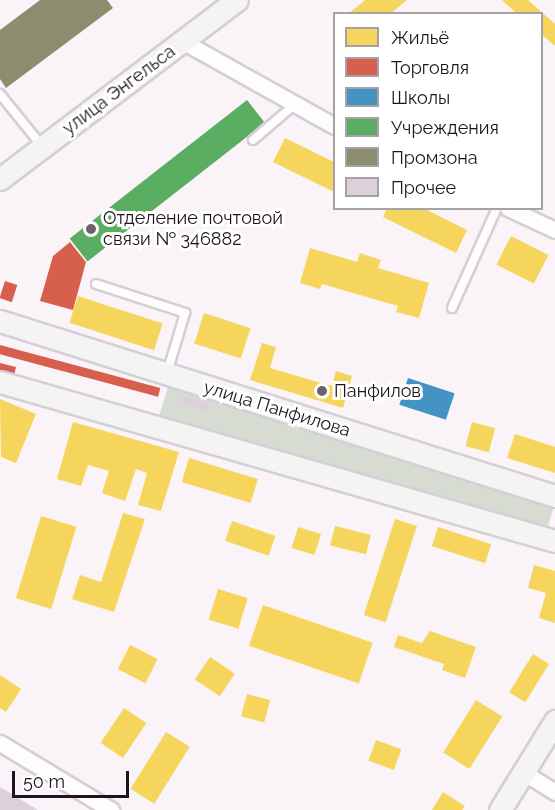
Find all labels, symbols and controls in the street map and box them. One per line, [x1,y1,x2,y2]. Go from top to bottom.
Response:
legend [333,12,543,210]
text: Жильё [391,27,449,48]
street label: улица Энгельса [58,41,180,139]
text: Торговля [391,57,469,78]
text: Школы [391,87,450,108]
text: Учреждения [391,117,499,138]
text: Промзона [391,147,478,168]
text: Прочее [391,177,456,198]
place label: Отделение почтовой связи № 346882 [103,208,283,250]
marker: Отделение почтовой связи № 346882 [84,222,98,236]
street label: улица Панфилова [201,376,353,442]
place label: Панфилов [334,380,421,402]
marker: Панфилов [315,384,329,398]
scale bar [15,759,132,797]
text: 50 m [23,771,65,792]

